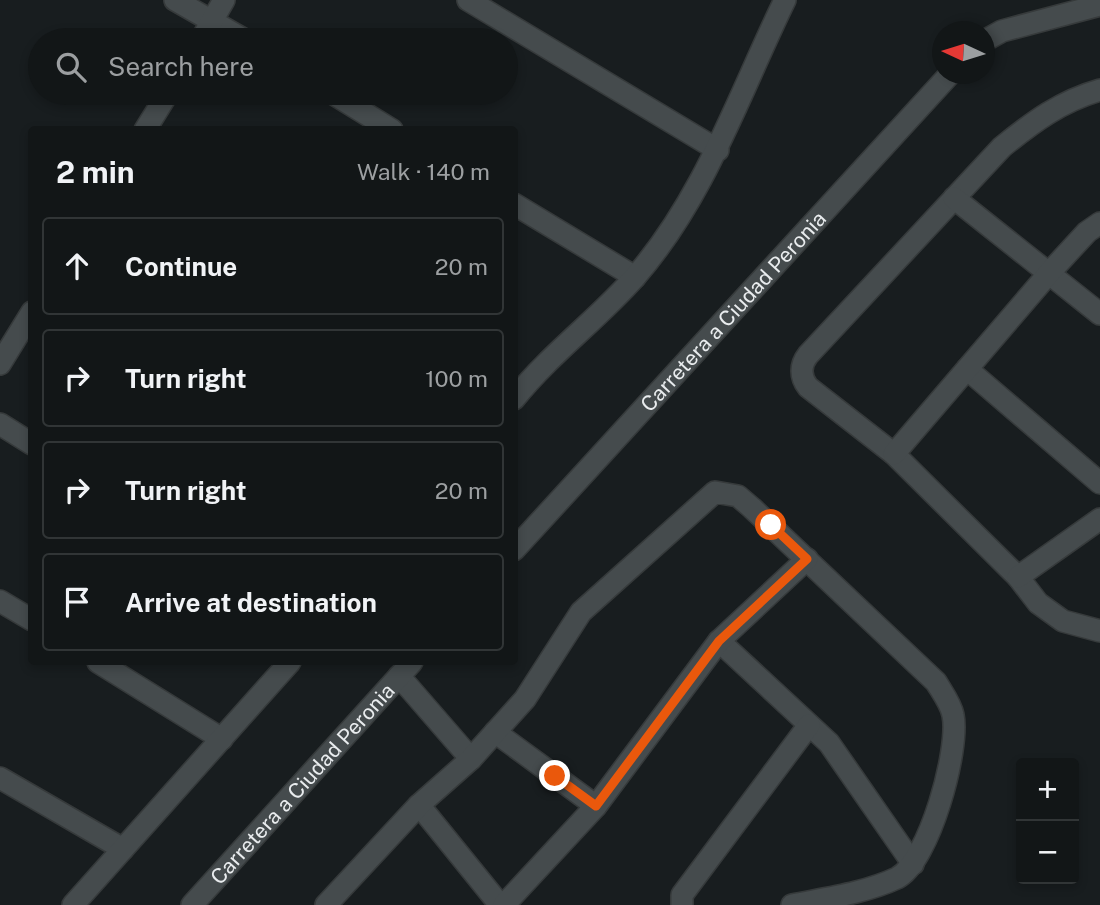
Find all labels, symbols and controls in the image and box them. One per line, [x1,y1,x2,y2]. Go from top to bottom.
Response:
north arrow [932,21,995,84]
search box [28,28,518,105]
icon: search [52,48,90,86]
text: Search here [108,51,254,82]
text: 2 min [56,154,135,190]
text: Walk · 140 m [357,158,490,185]
street label: Carretera a Ciudad Peronia [635,206,831,416]
icon: ahead [58,247,96,285]
text: Continue [125,251,237,282]
text: 20 m [435,253,488,280]
icon: right [58,359,96,397]
text: Turn right [125,363,247,394]
text: 100 m [425,365,488,392]
icon: right [58,471,96,509]
text: Turn right [125,475,247,506]
text: 20 m [435,477,488,504]
route start [755,509,786,540]
icon: arrive [58,583,96,621]
text: Arrive at destination [125,587,377,618]
street label: Carretera a Ciudad Peronia [205,678,399,889]
map controls [1016,758,1079,884]
button: + [1016,758,1079,821]
route end [539,760,570,791]
button: − [1016,821,1079,884]

